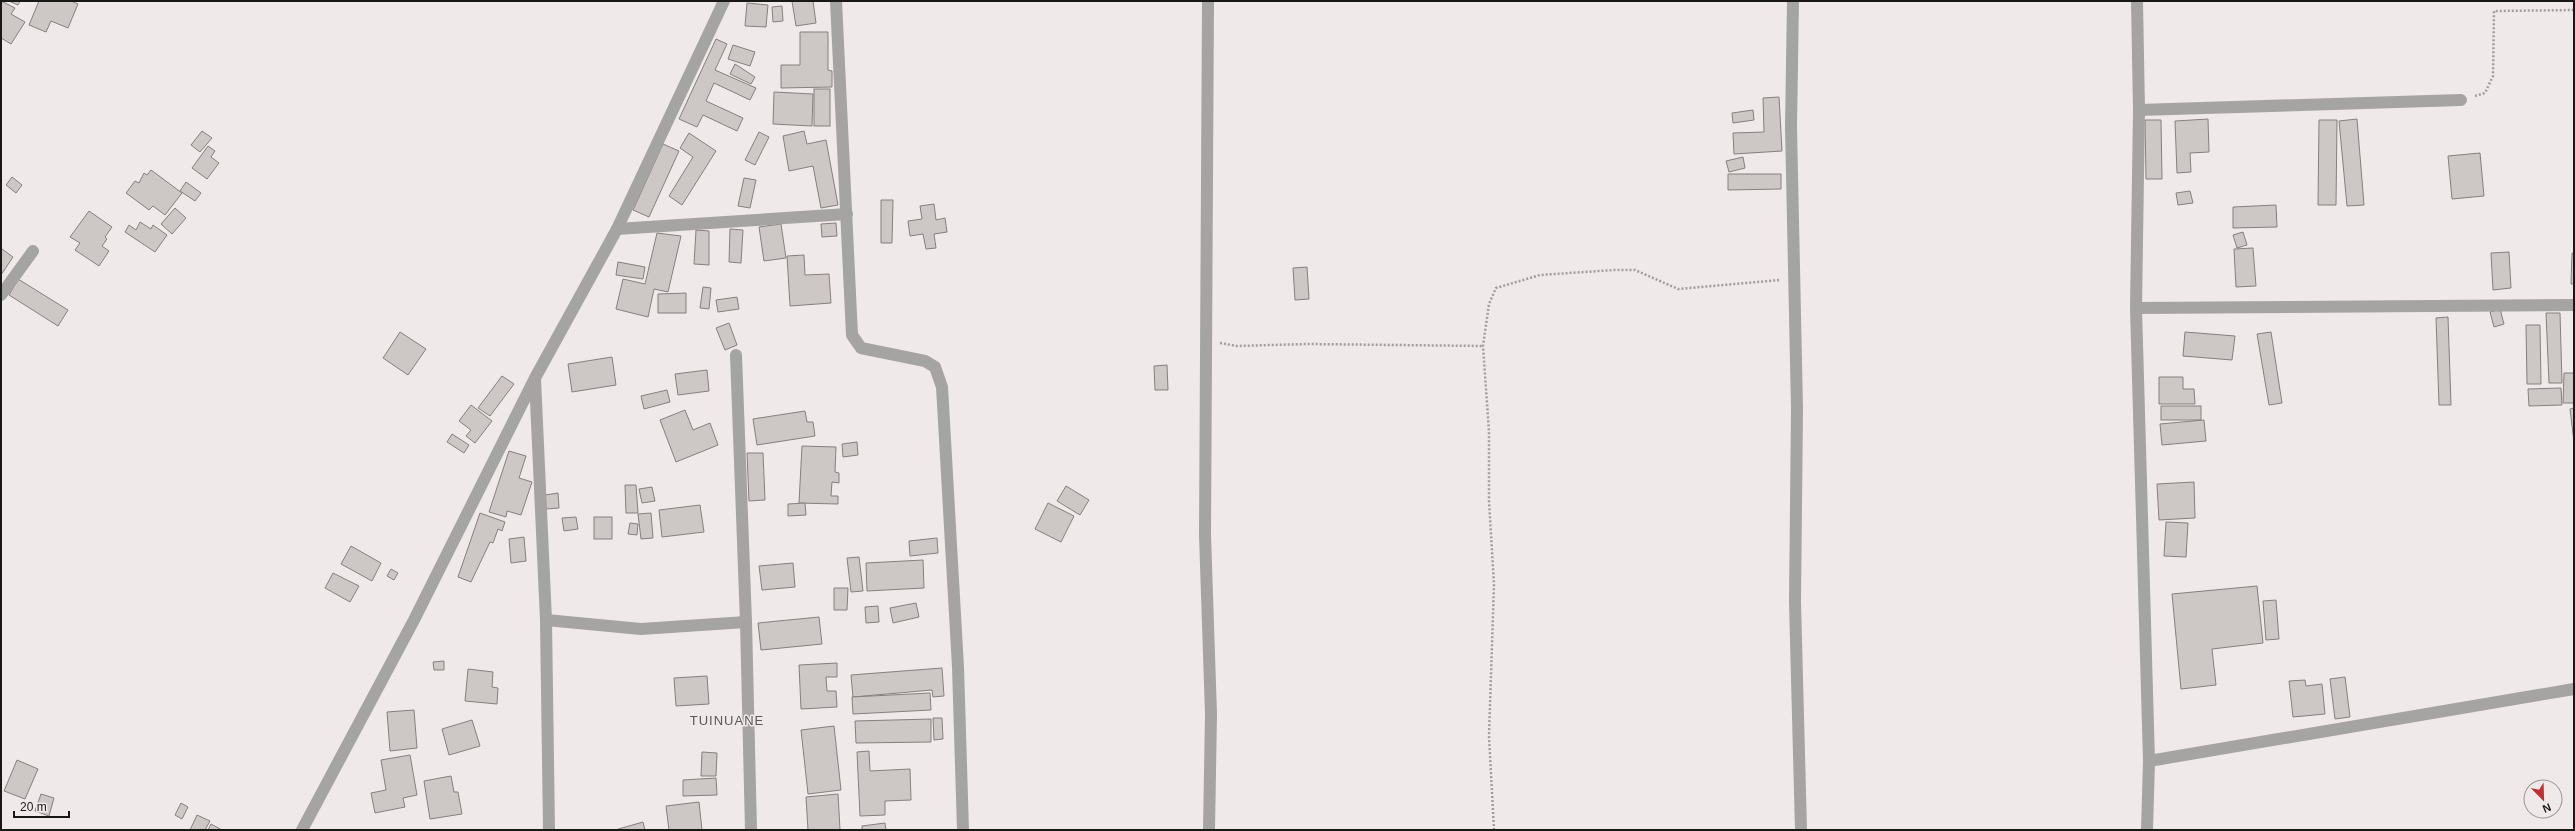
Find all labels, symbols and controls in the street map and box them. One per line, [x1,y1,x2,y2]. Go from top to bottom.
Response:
district label: TUINUANE [690,713,764,728]
north arrow [2523,779,2563,819]
scale bar [14,793,69,819]
text: 20 m [20,800,47,814]
text: N [2541,801,2553,815]

